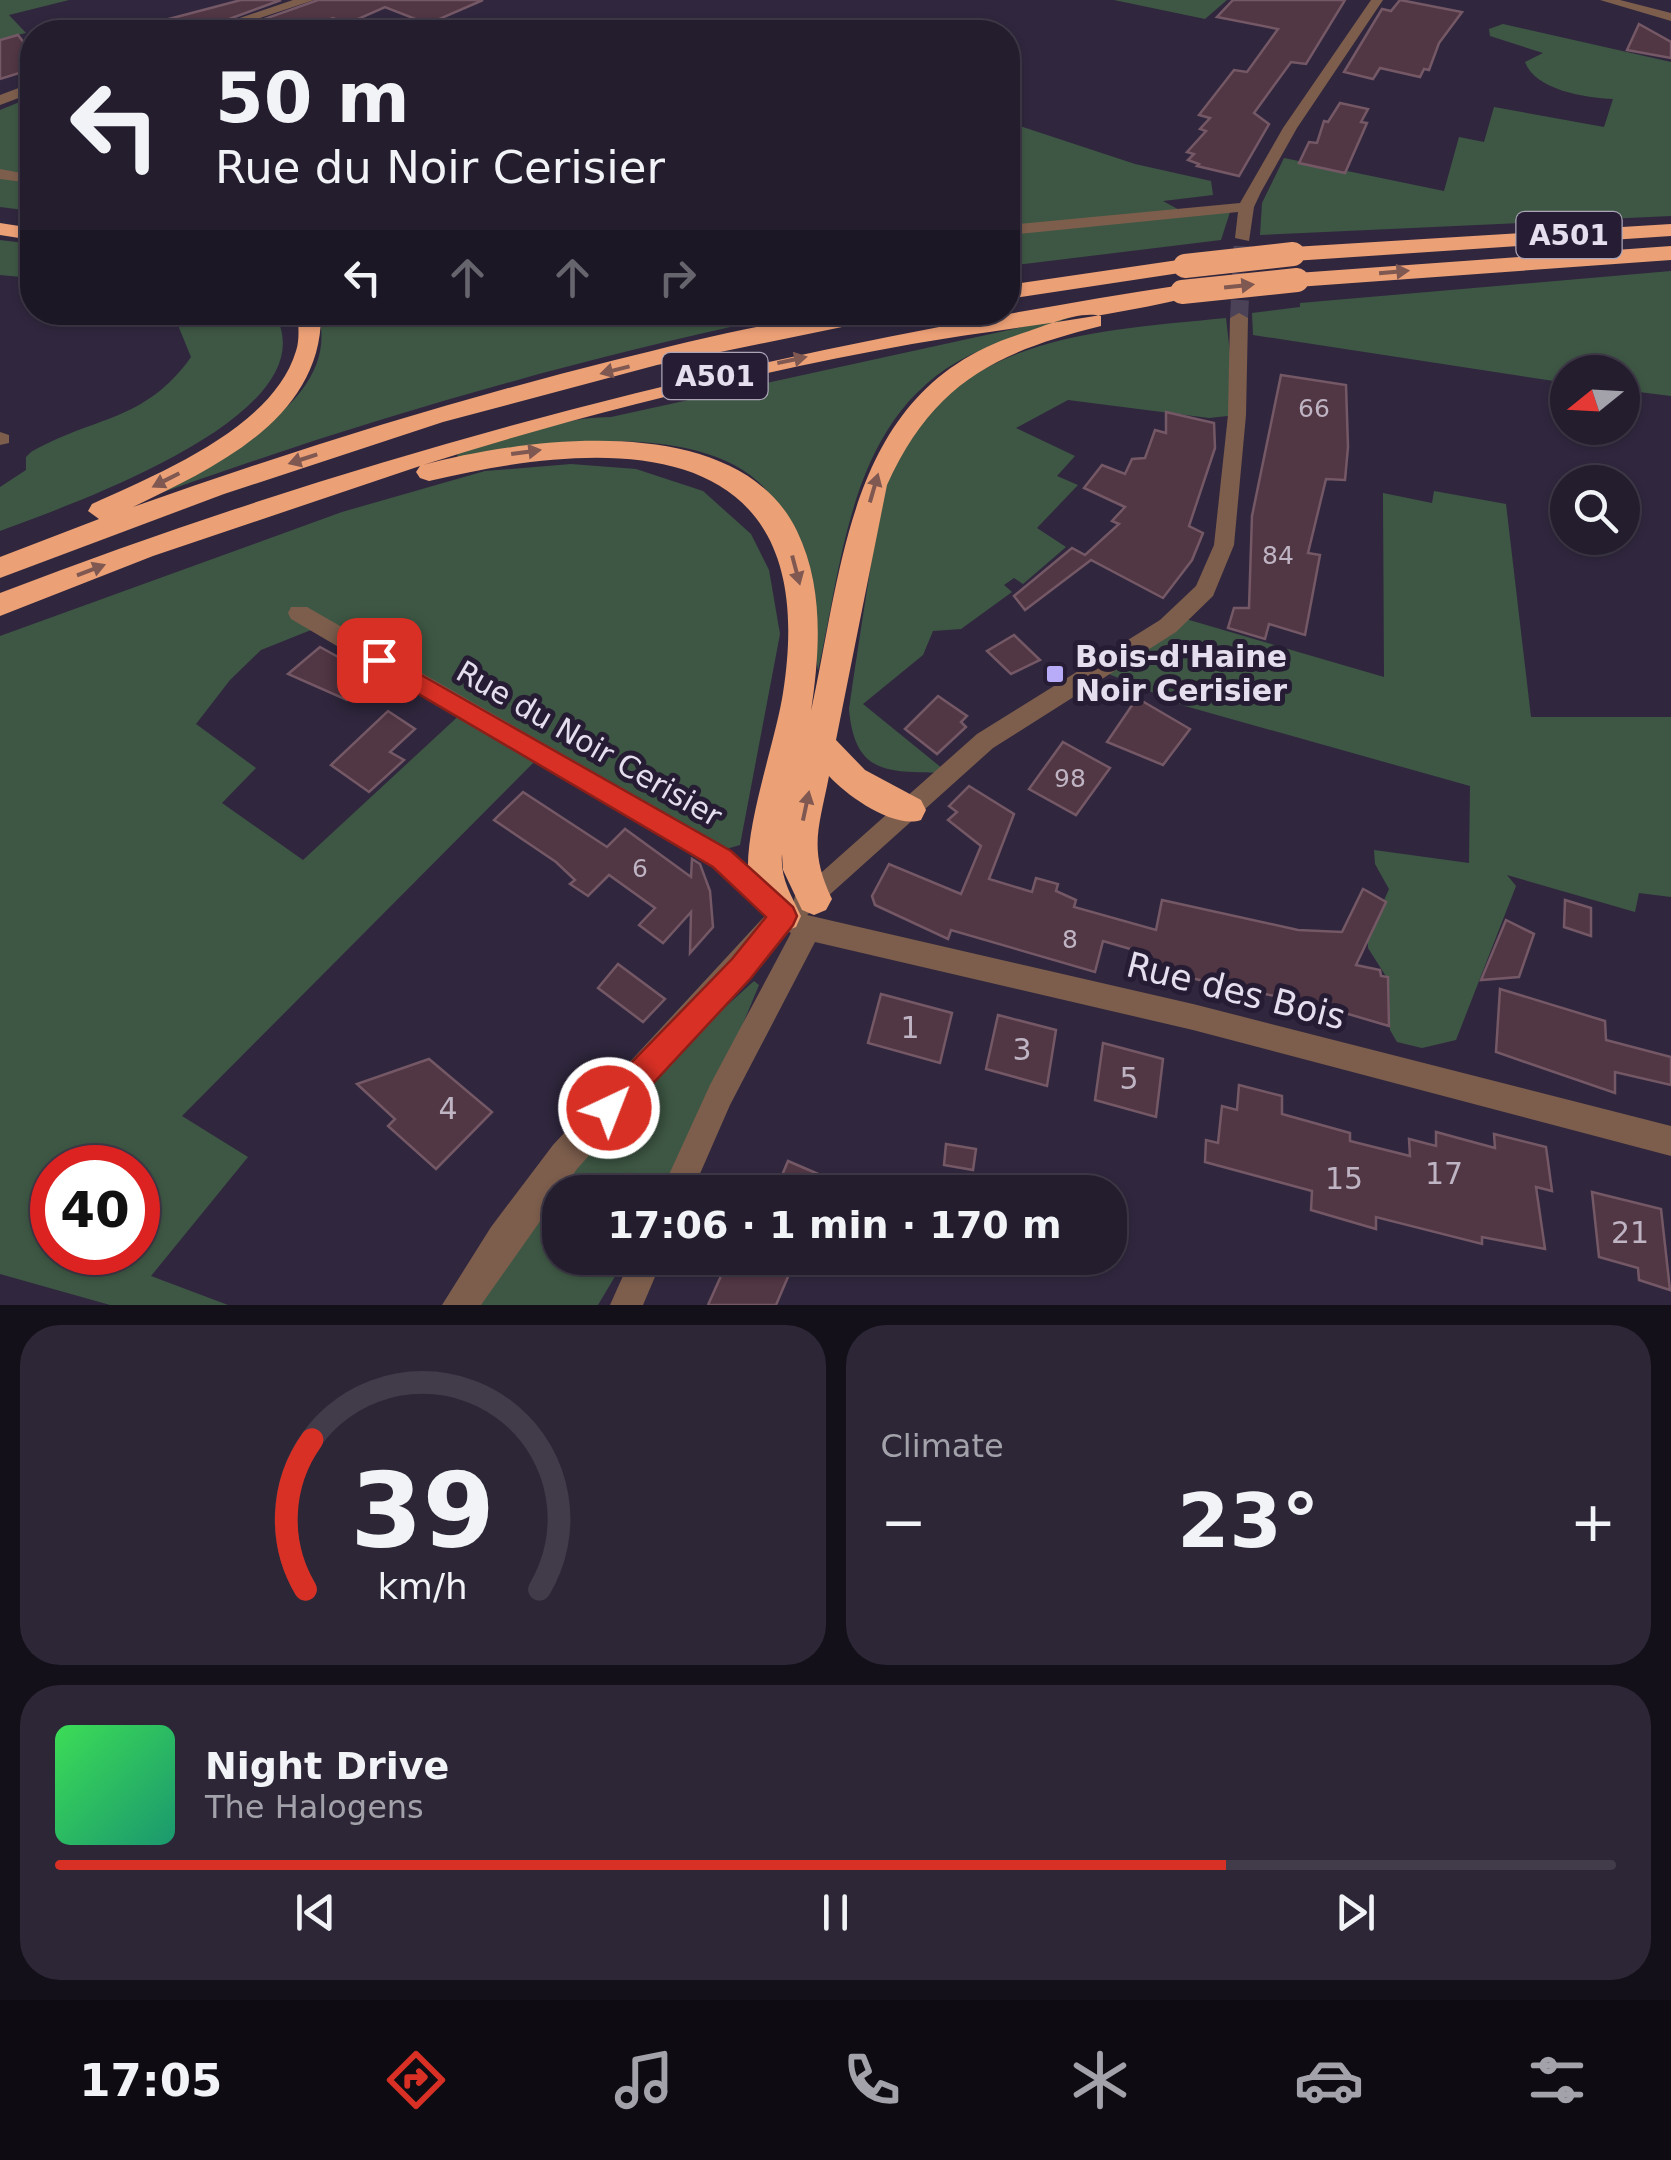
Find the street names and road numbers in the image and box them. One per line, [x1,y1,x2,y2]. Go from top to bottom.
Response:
road number: A501 [1516,212,1622,258]
road number: A501 [662,353,768,399]
street label: Rue du Noir Cerisier [451,653,728,834]
street label: Rue des Bois [1122,944,1350,1038]

